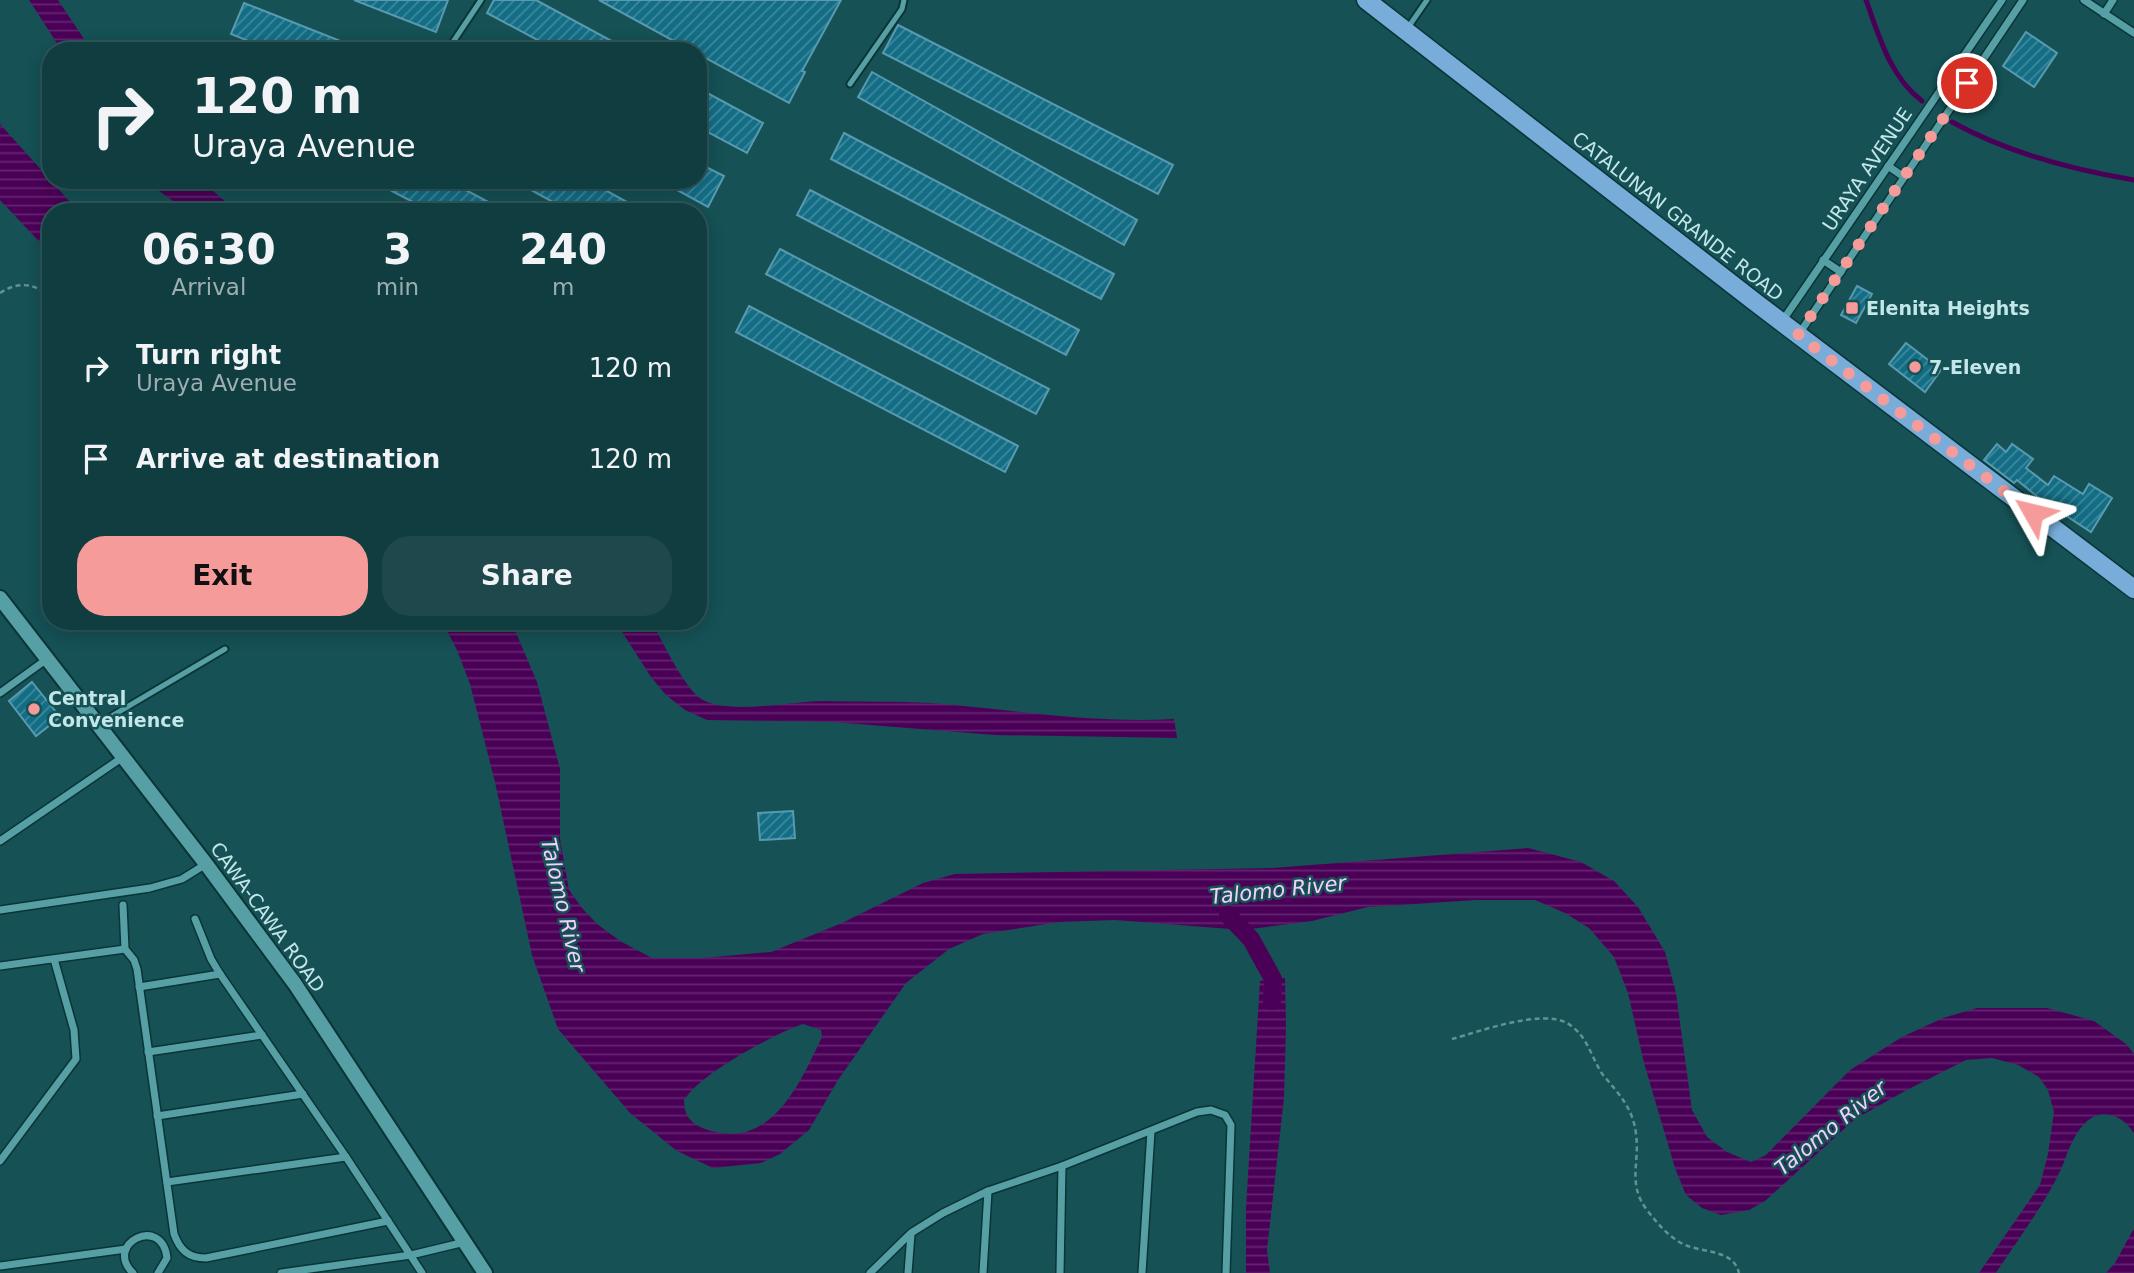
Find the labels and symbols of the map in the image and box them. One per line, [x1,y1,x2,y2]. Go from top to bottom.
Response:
pin [1937,53,1997,113]
street label: URAYA AVENUE [1818,103,1916,235]
street label: CATALUNAN GRANDE ROAD [1568,127,1788,305]
place label: Elenita Heights [1866,297,2030,319]
marker: Elenita Heights [1844,300,1860,316]
place label: 7-Eleven [1929,356,2021,378]
marker: 7-Eleven [1907,359,1923,375]
position arrow [1996,476,2070,550]
place label: Central Convenience [48,687,184,731]
marker: Central Convenience [26,701,42,717]
water label: Talomo River [536,836,590,976]
street label: CAWA-CAWA ROAD [206,838,330,996]
water label: Talomo River [1209,871,1349,909]
water label: Talomo River [1770,1075,1893,1180]

